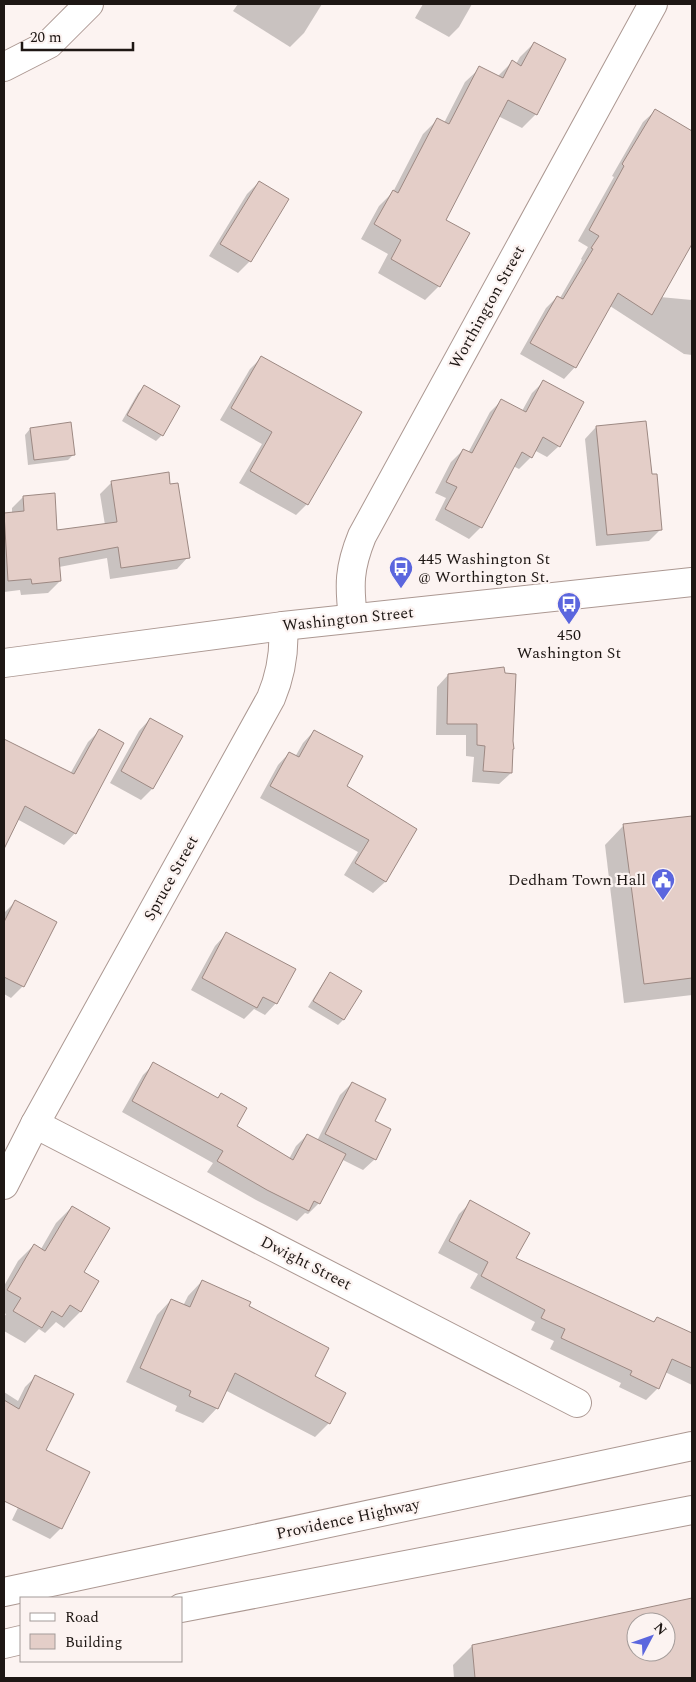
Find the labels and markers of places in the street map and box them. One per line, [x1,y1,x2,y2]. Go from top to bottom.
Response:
place label: 445 Washington St @ Worthington St. [418,547,551,589]
bus stop icon: 445 Washington St @ Worthington St. [388,555,414,589]
bus stop icon: 450 Washington St [556,591,582,625]
place label: 450 Washington St [517,623,621,665]
public building icon: Dedham Town Hall [650,867,676,901]
place label: Dedham Town Hall [508,868,646,892]

